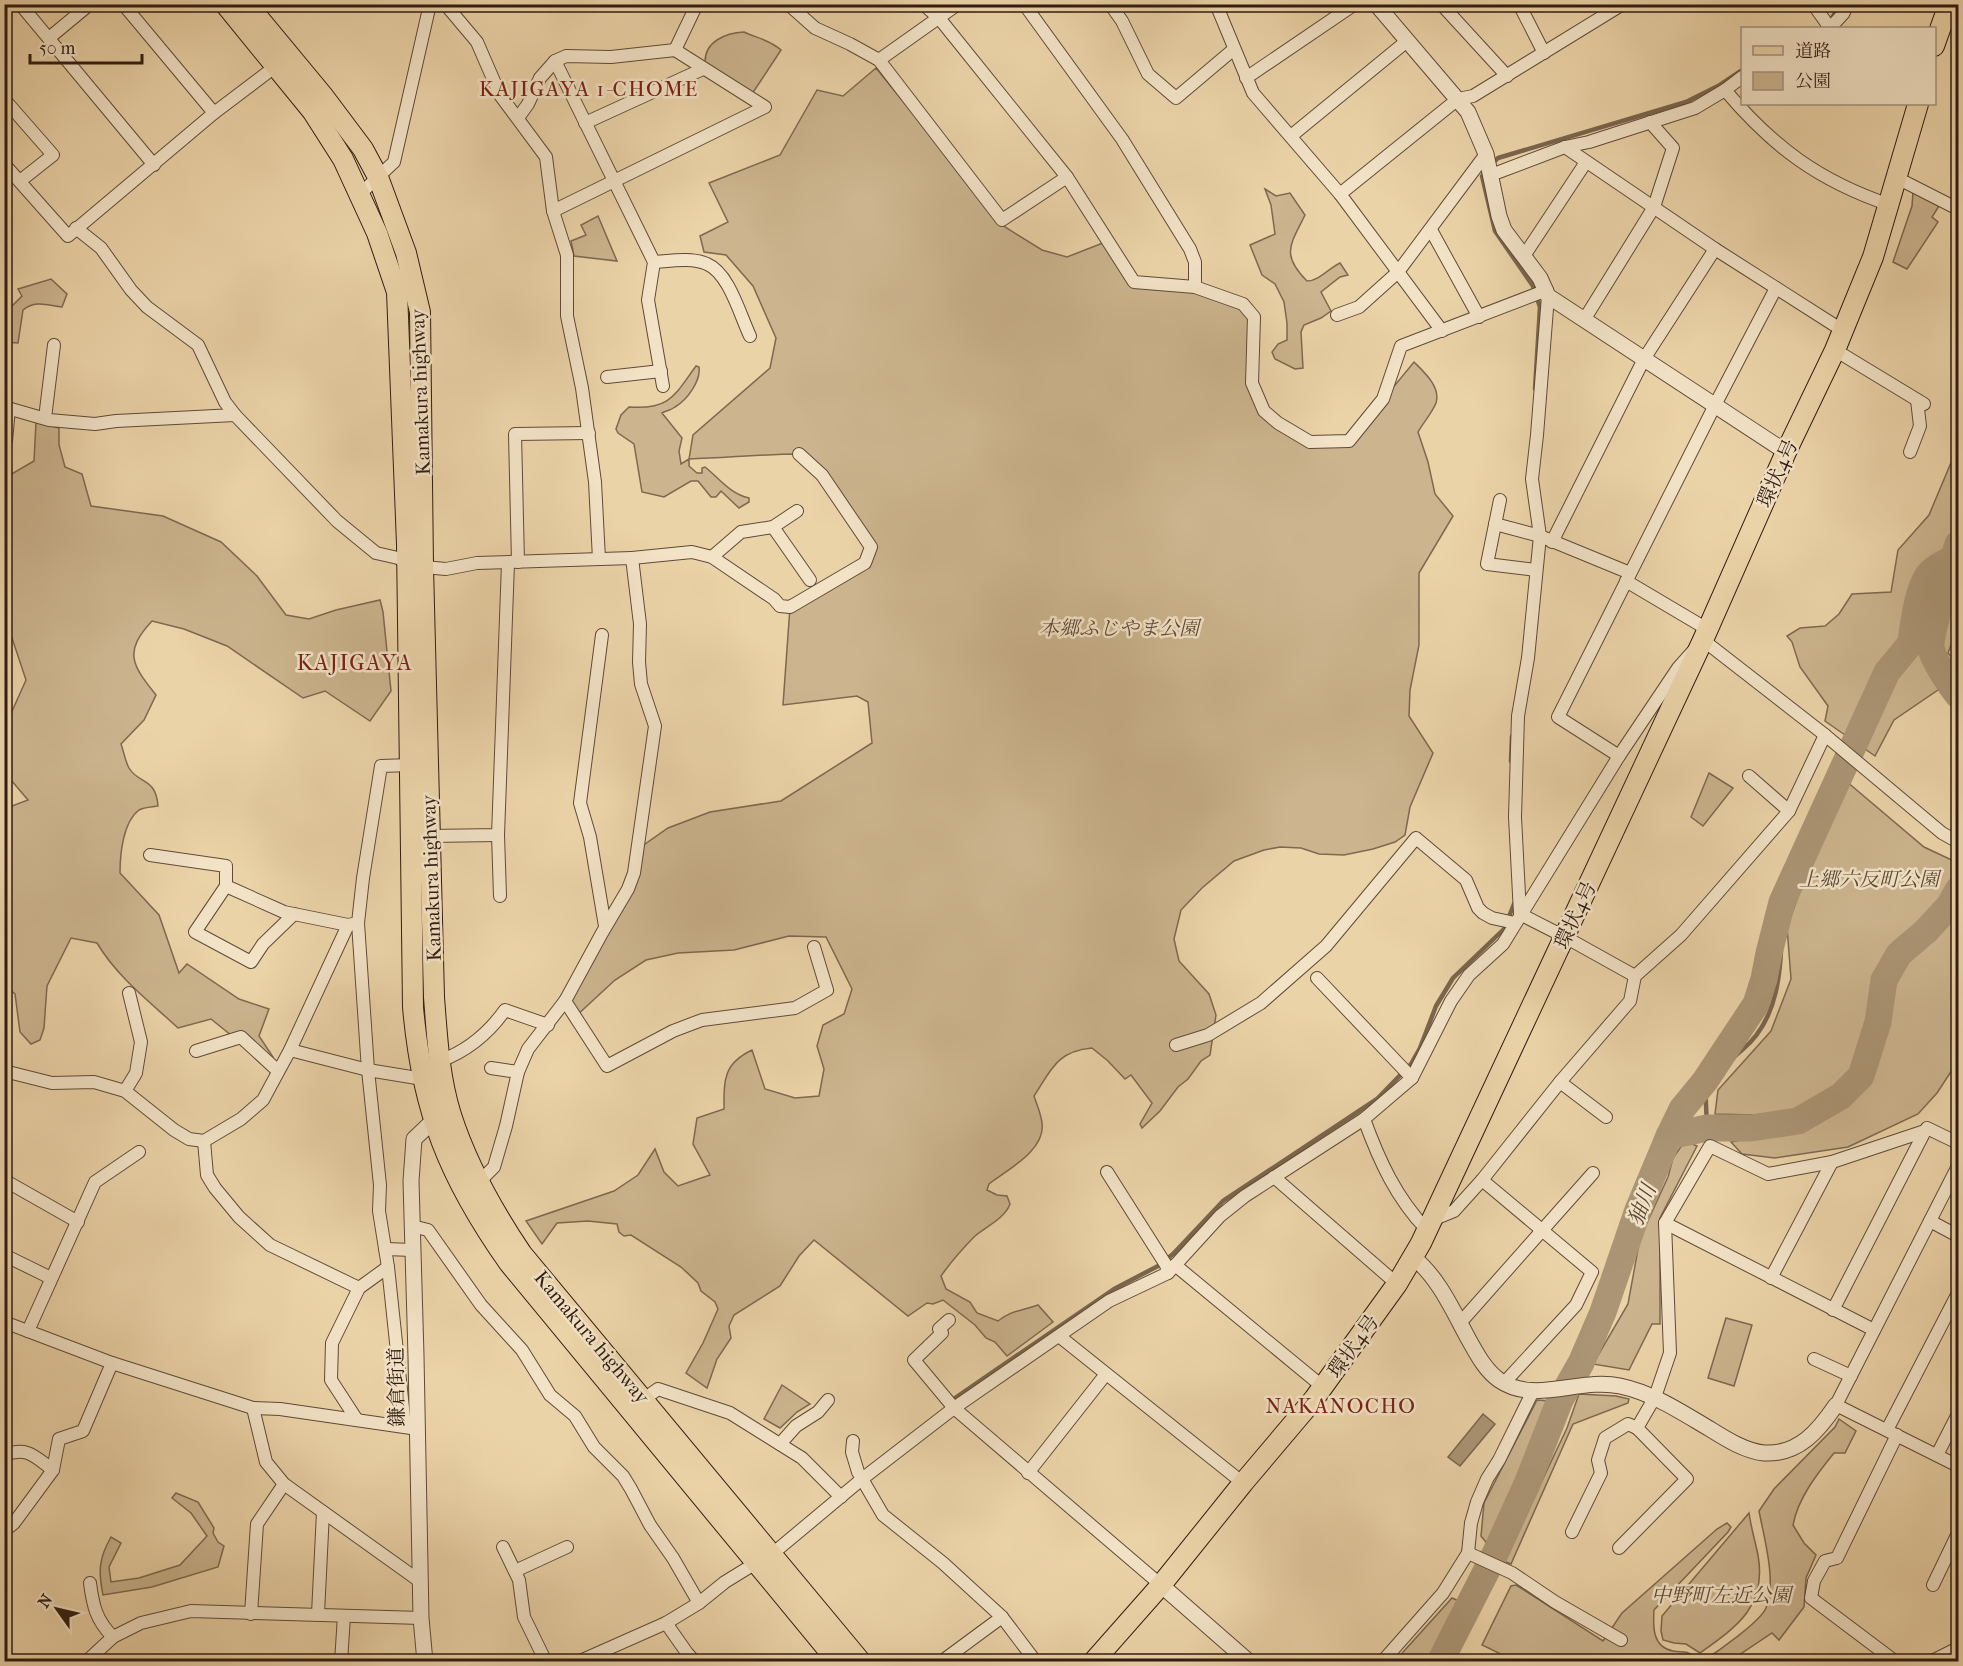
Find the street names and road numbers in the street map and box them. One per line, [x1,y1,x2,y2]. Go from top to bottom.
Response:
street label: Kamakura highway [406,307,435,476]
street label: 環状4号 [1752,436,1803,511]
street label: Kamakura highway [417,793,446,962]
street label: 環状4号 [1550,878,1601,953]
street label: Kamakura highway [529,1266,655,1409]
street label: 環状4号 [1323,1310,1384,1382]
street label: 鎌倉街道 [384,1347,409,1427]

